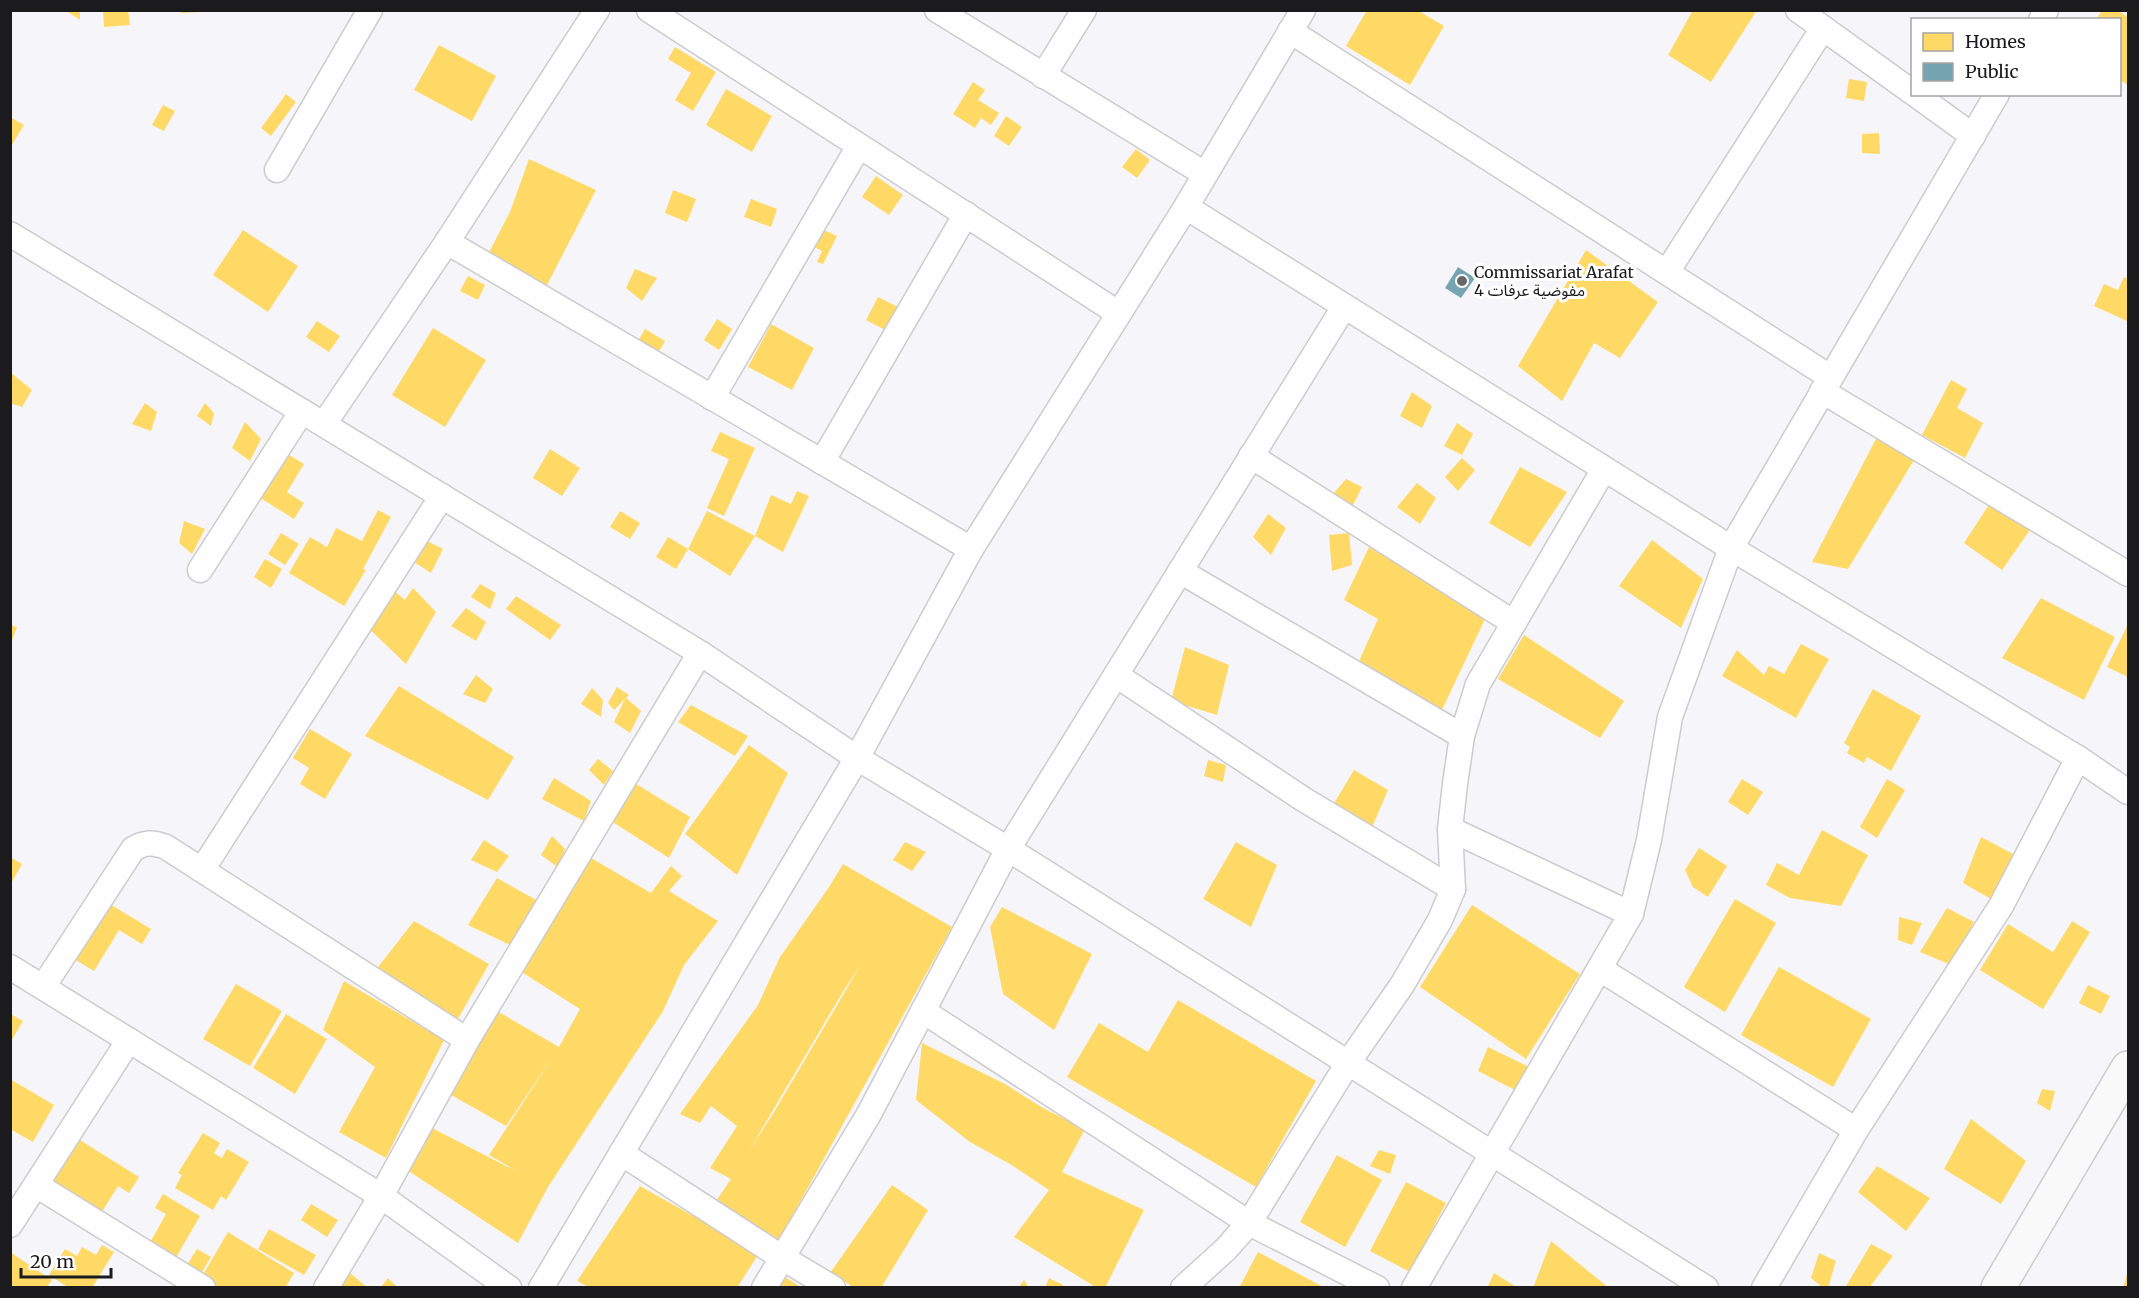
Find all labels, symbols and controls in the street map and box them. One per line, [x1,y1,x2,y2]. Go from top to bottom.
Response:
legend [1911,18,2121,96]
text: Homes [1965,30,2026,53]
text: Public [1965,60,2019,83]
place label: Commissariat Arafat 4 مفوضية عرفات [1474,262,1634,300]
marker: Commissariat Arafat 4 مفوضية عرفات [1455,274,1469,288]
scale bar [21,1241,111,1279]
text: 20 m [30,1250,74,1273]

